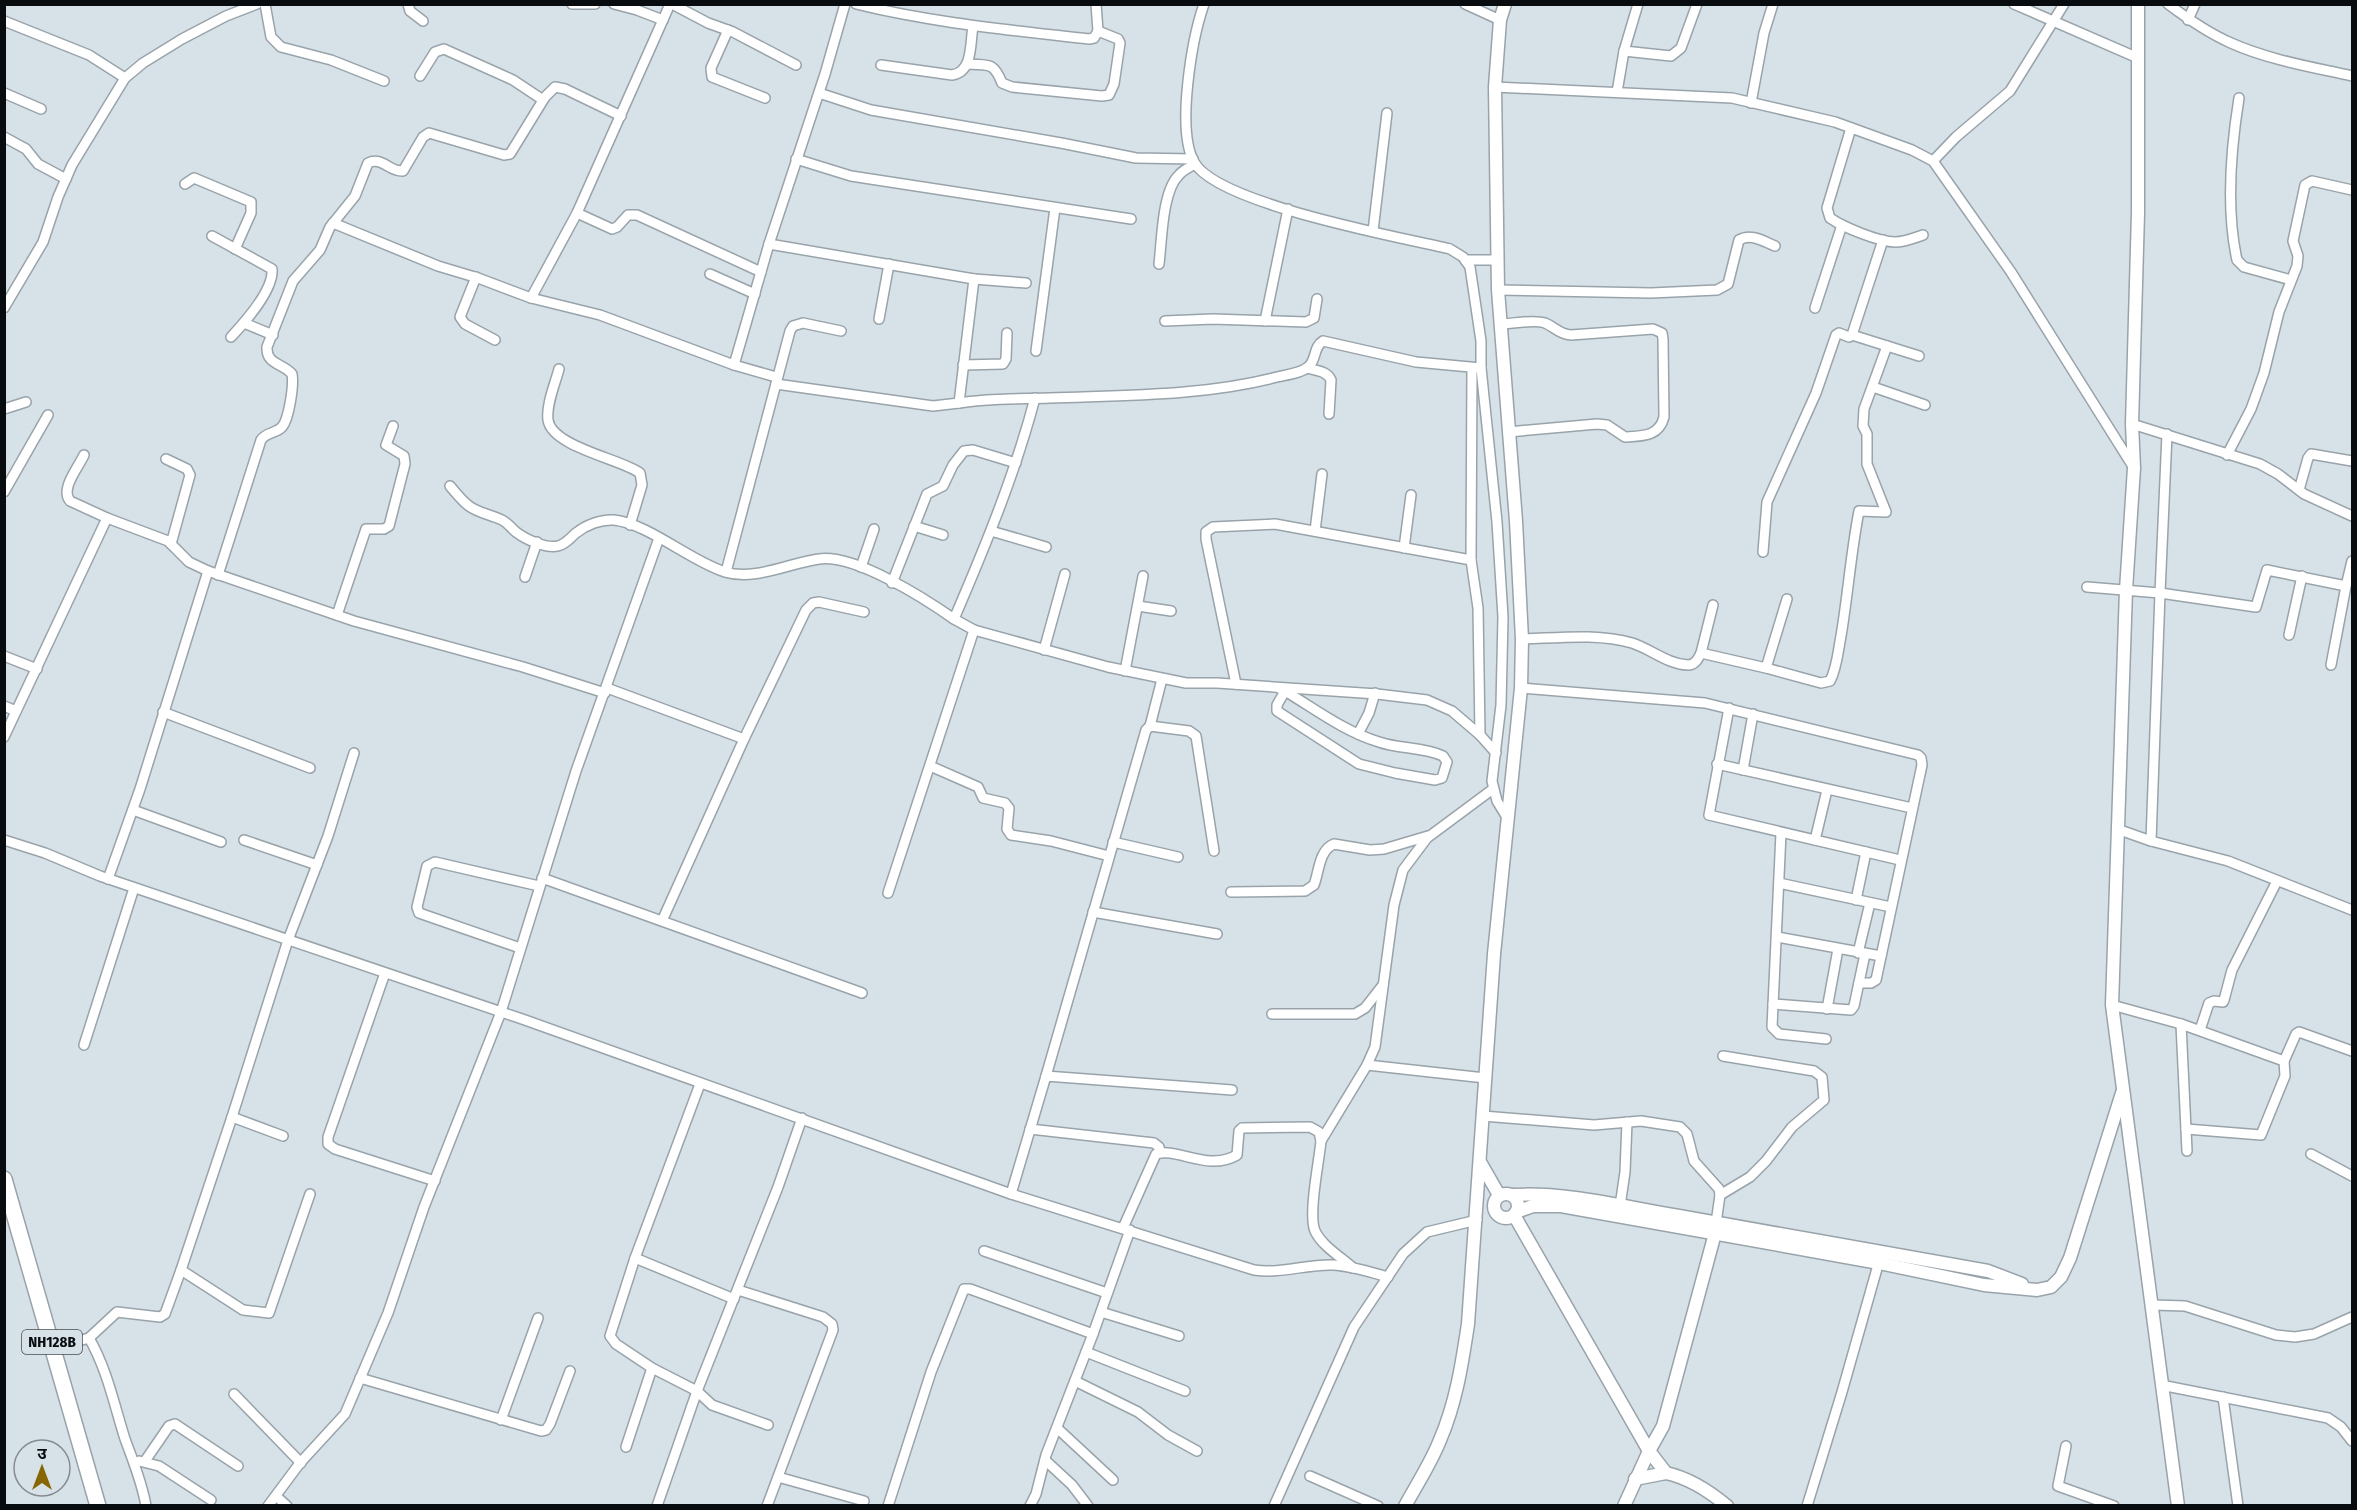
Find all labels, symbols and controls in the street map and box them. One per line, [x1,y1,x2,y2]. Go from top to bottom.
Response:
road number: NH128B [22,1330,82,1354]
north arrow [12,1438,72,1498]
text: उ [37,1444,47,1463]

